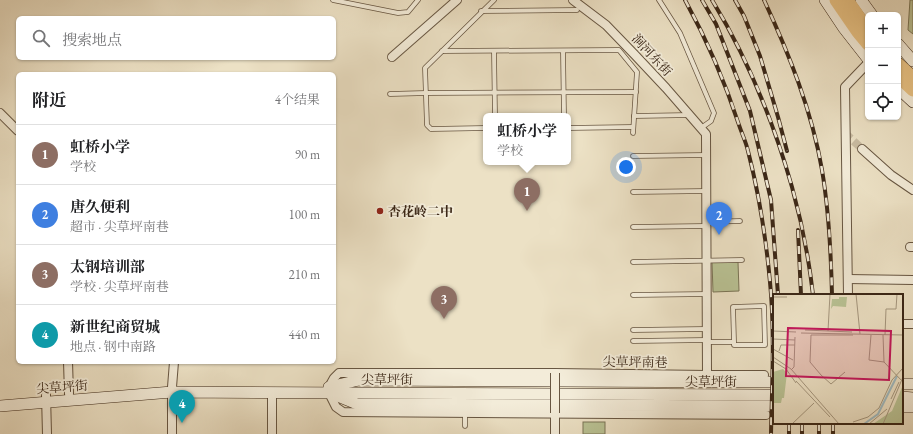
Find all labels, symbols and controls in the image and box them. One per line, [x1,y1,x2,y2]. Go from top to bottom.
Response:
map controls [865,12,901,120]
button: + [865,12,901,48]
search box [16,16,336,60]
icon: search [30,27,52,49]
text: 搜索地点 [62,30,122,49]
street label: 涧河东街 [628,30,676,80]
button: − [865,48,901,84]
button: locate [865,84,901,120]
text: 附近 [32,89,66,111]
text: 4个结果 [275,91,320,108]
popup [483,113,571,165]
text: 虹桥小学 [497,121,557,140]
text: 虹桥小学 [70,137,130,156]
text: 学校 [497,142,523,159]
text: 1 [42,146,48,163]
text: 90 m [295,146,320,163]
your location [616,157,636,177]
text: 学校 [70,158,96,175]
pin: 1 [514,178,540,211]
text: 唐久便利 [70,197,130,216]
pin: 2 [706,202,732,235]
place label: 杏花岭二中 [388,203,453,220]
text: 2 [42,206,48,223]
text: 100 m [289,206,320,223]
marker: 杏花岭二中 [375,206,385,216]
text: 超市 · 尖草坪南巷 [70,218,169,235]
text: 太钢培训部 [70,257,145,276]
text: 3 [42,266,48,283]
text: 210 m [289,266,320,283]
text: 学校 · 尖草坪南巷 [70,278,169,295]
pin: 3 [431,286,457,319]
inset map [773,294,903,424]
text: 新世纪商贸城 [70,317,160,336]
text: 4 [42,326,48,343]
text: 440 m [289,326,320,343]
text: 地点 · 钢中南路 [70,338,156,355]
street label: 尖草坪南巷 [602,353,668,371]
street label: 尖草坪街 [361,371,413,388]
street label: 尖草坪街 [685,373,737,390]
street label: 尖草坪街 [35,377,89,397]
pin: 4 [169,390,195,423]

